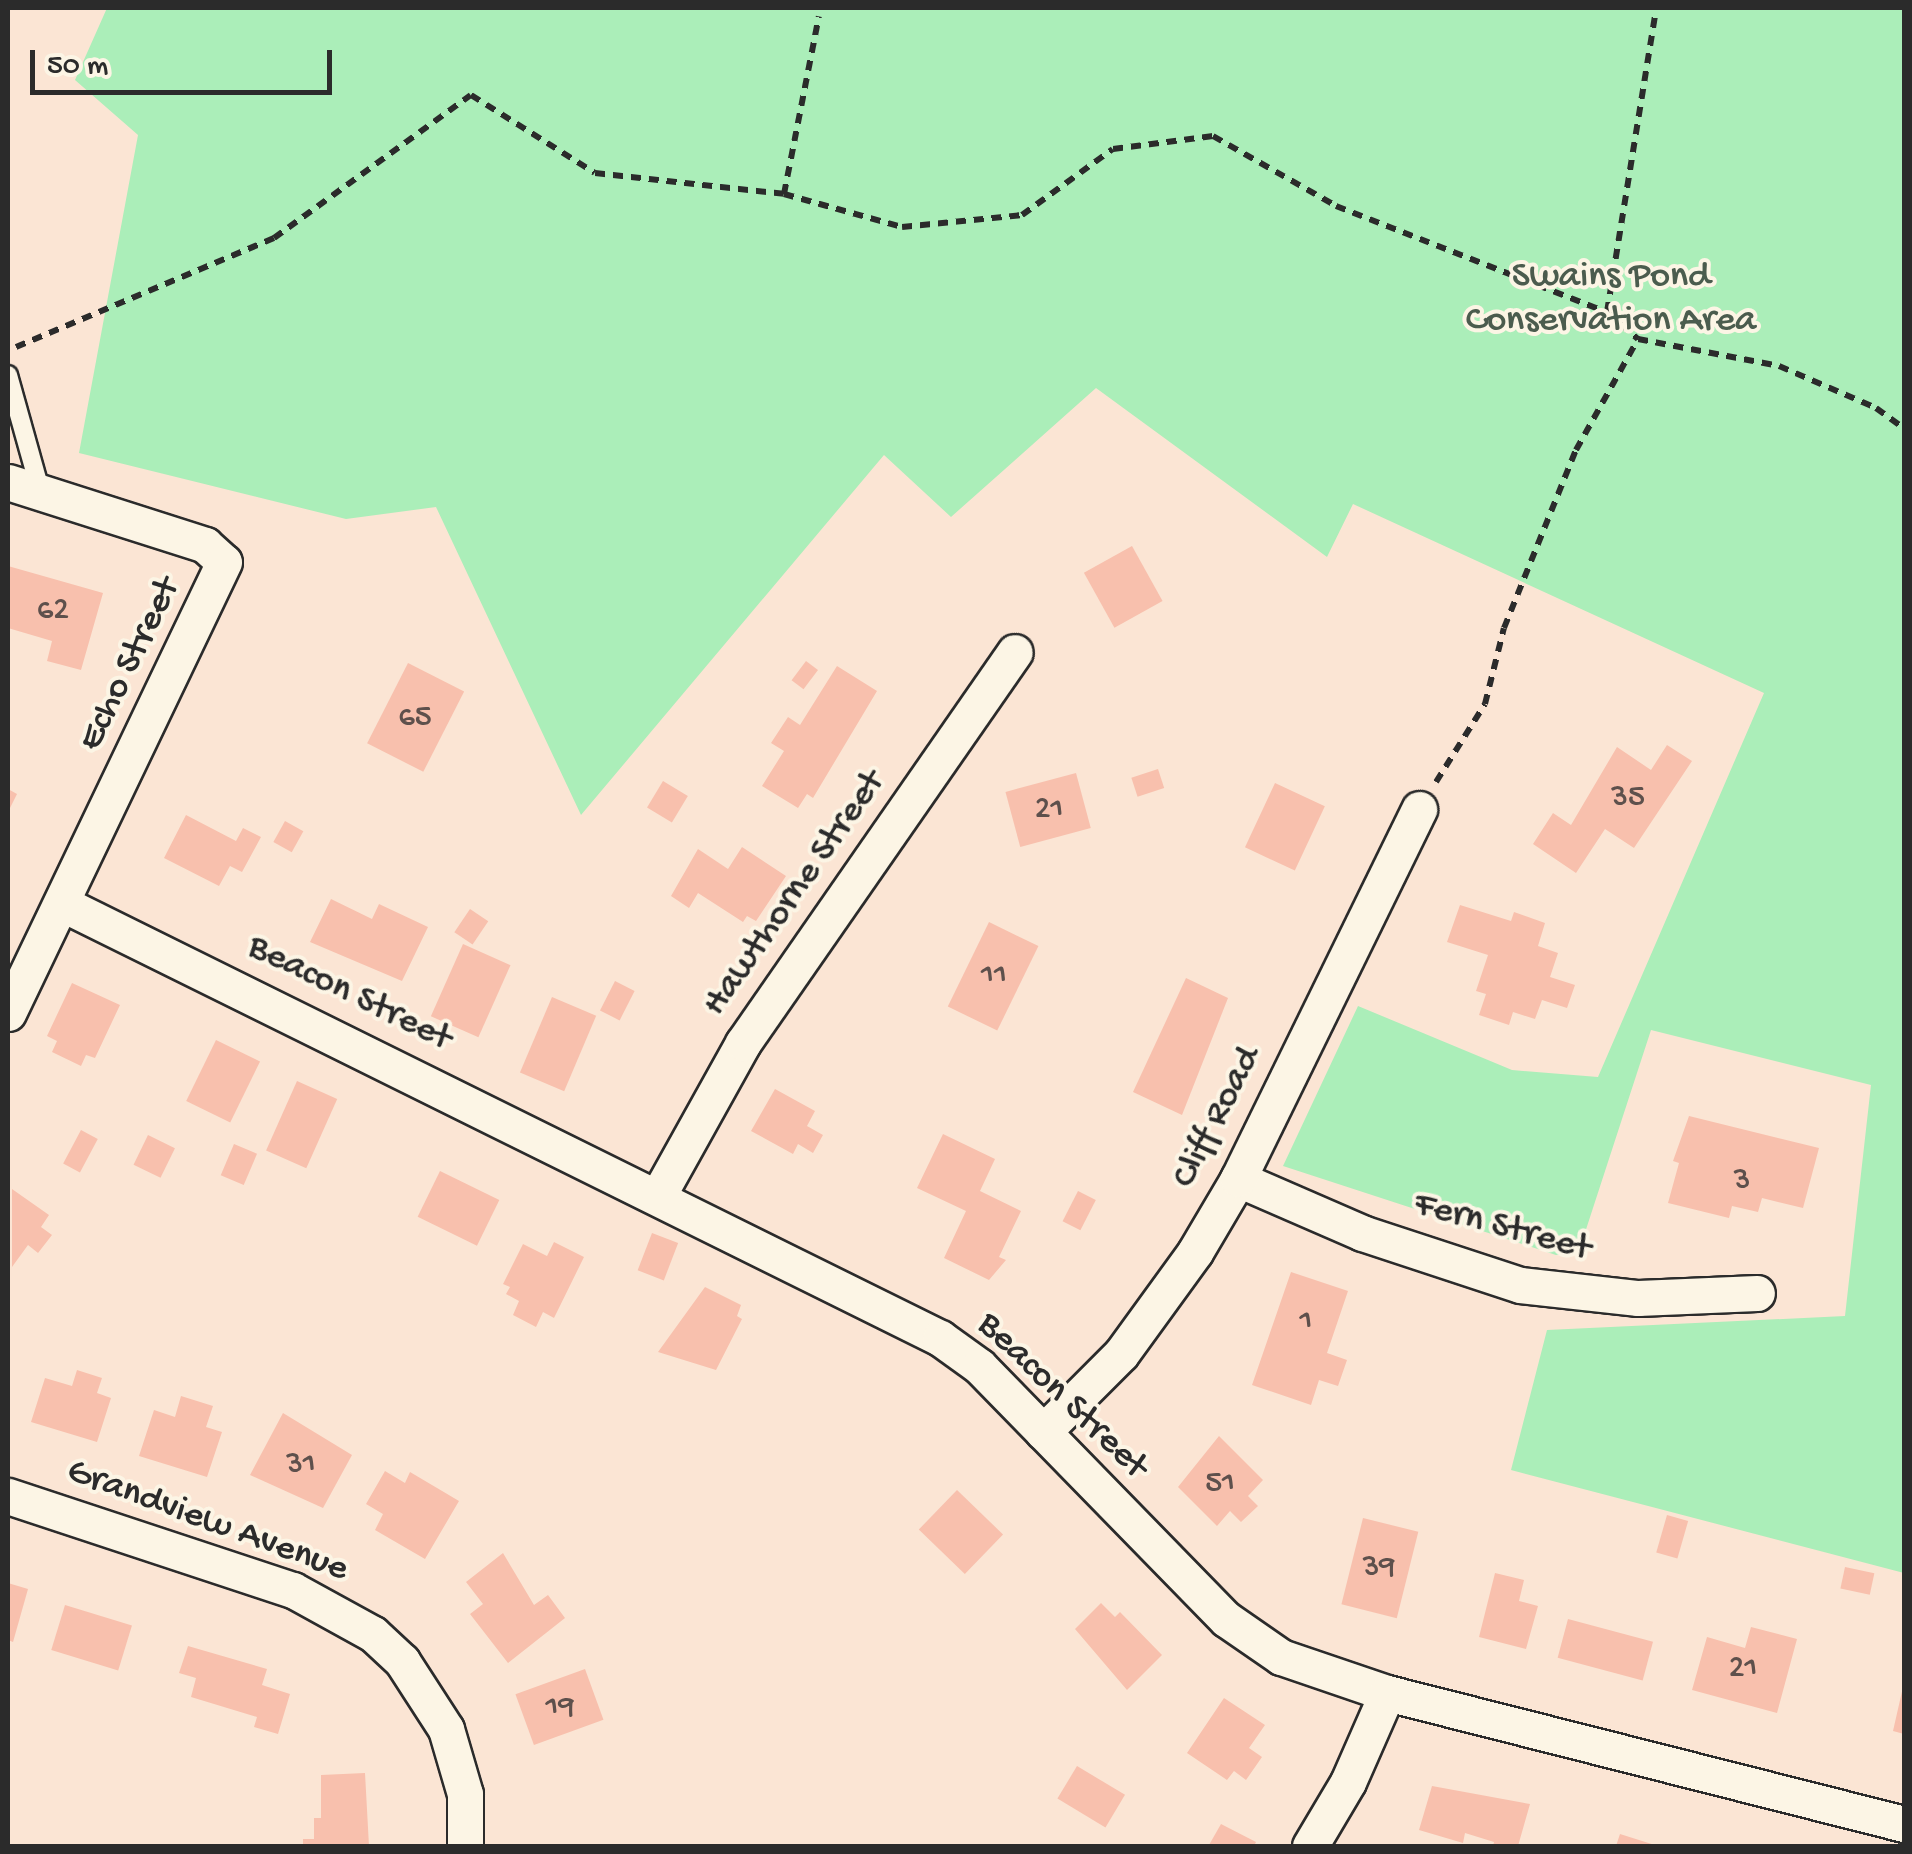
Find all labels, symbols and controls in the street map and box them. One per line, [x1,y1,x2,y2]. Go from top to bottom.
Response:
scale bar [35,30,338,92]
text: 50 m [47,50,108,85]
park label: Swains Pond Conservation Area [1466,255,1756,344]
street label: Echo Street [70,571,192,759]
house number: 62 [37,592,69,630]
house number: 65 [398,699,432,737]
street label: Hawthorne Street [693,762,897,1026]
house number: 35 [1611,779,1645,817]
house number: 21 [1035,791,1063,829]
street label: Beacon Street [240,925,458,1063]
house number: 11 [981,957,1007,995]
street label: Cliff Road [1163,1040,1273,1196]
house number: 3 [1734,1162,1750,1200]
street label: Fern Street [1409,1183,1595,1273]
house number: 1 [1300,1303,1312,1341]
street label: Beacon Street [966,1304,1156,1490]
house number: 31 [286,1446,316,1484]
street label: Grandview Avenue [60,1450,354,1594]
house number: 51 [1205,1465,1235,1503]
house number: 39 [1363,1549,1395,1587]
house number: 21 [1729,1650,1757,1688]
house number: 19 [546,1689,574,1727]

